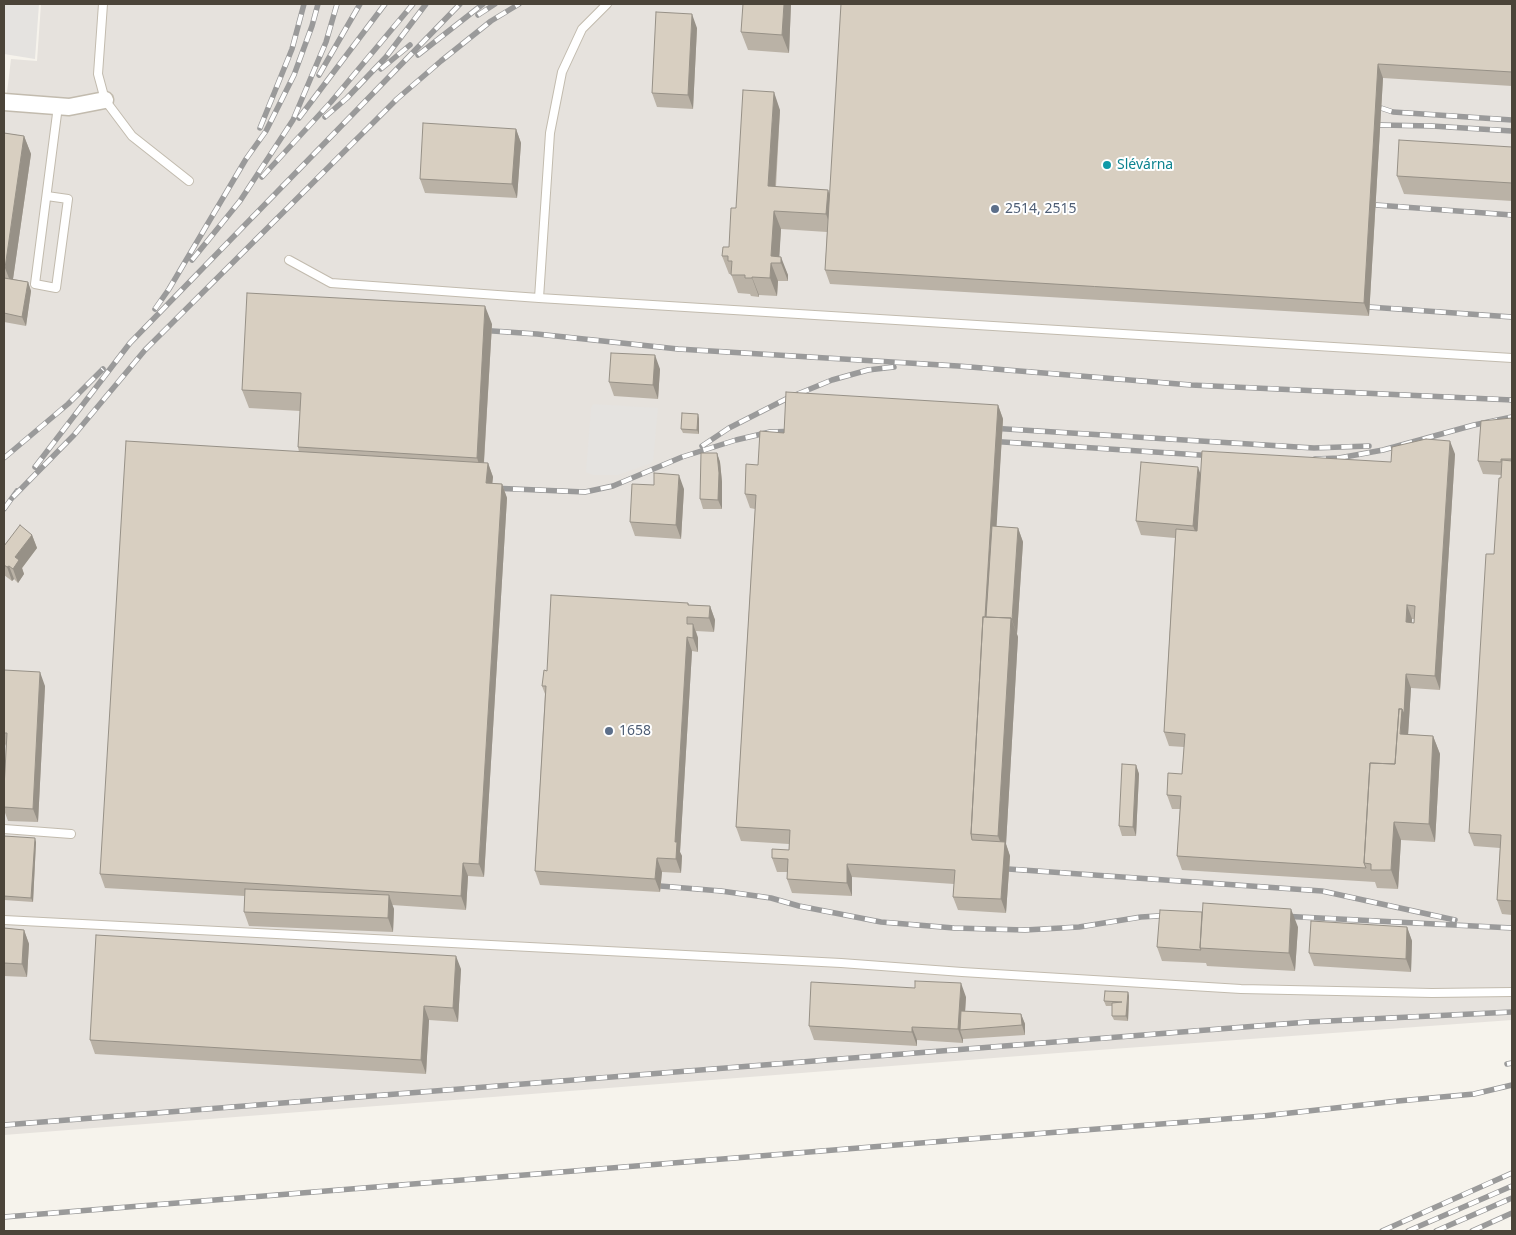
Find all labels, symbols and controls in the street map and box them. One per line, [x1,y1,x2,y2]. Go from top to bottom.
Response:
place label: Slévárna [1117,157,1173,173]
marker: Slévárna [1101,159,1113,171]
place label: 2514, 2515 [1005,201,1076,217]
marker: 2514, 2515 [989,203,1001,215]
place label: 1658 [619,723,651,739]
marker: 1658 [603,725,615,737]

